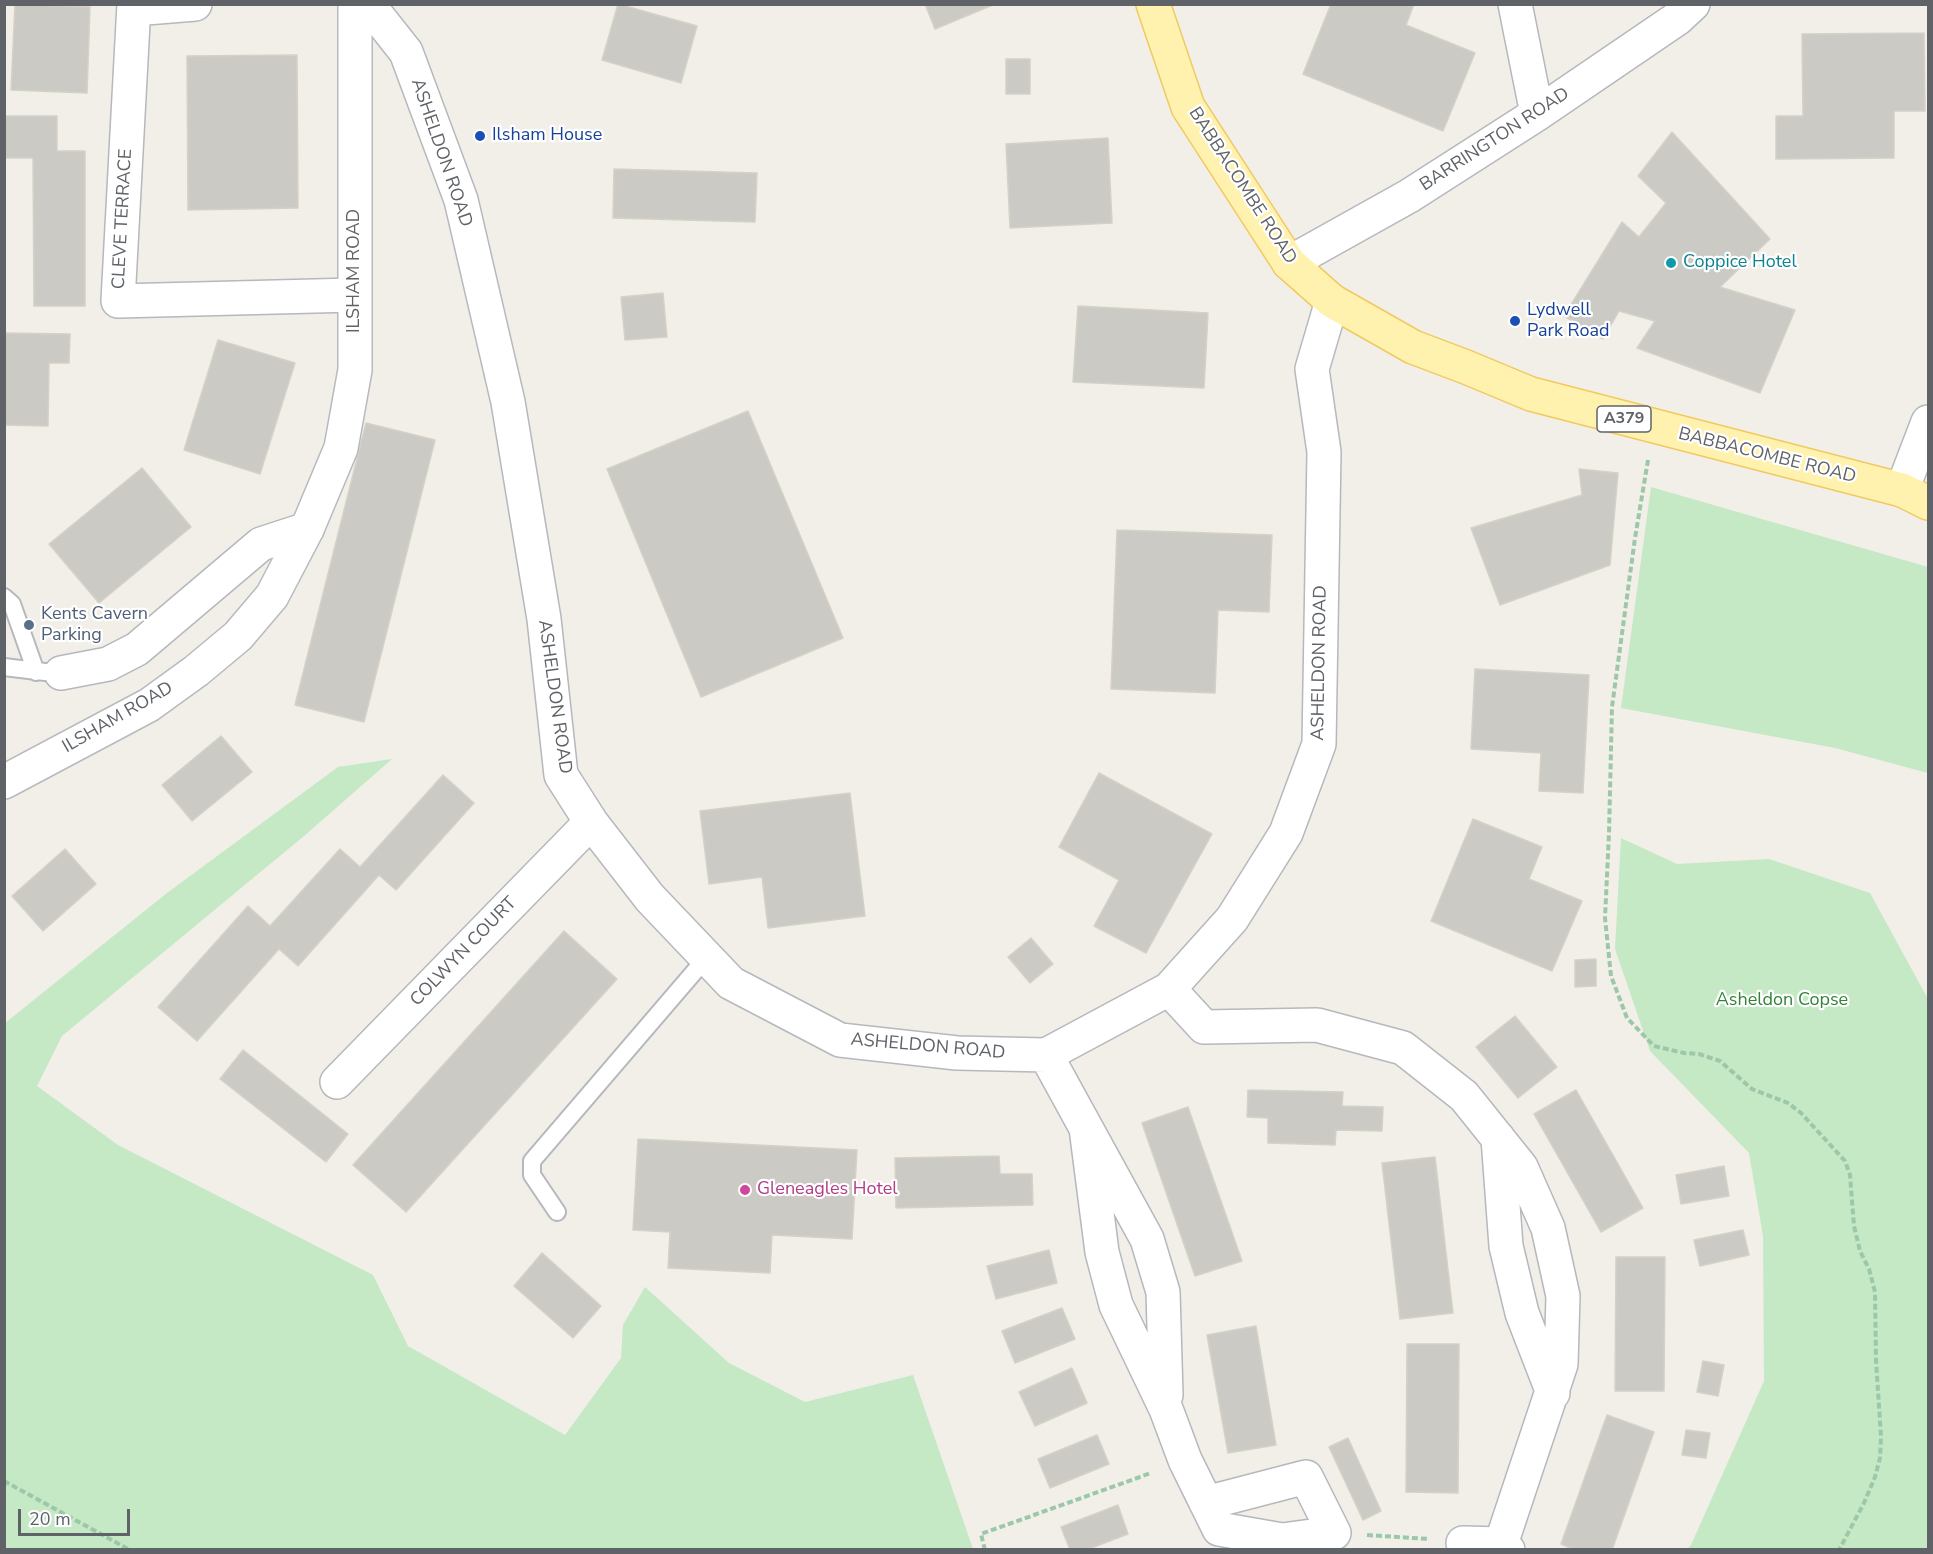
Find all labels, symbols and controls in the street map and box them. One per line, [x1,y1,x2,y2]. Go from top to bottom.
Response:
street label: ASHELDON ROAD [406,76,476,230]
street label: BARRINGTON ROAD [1416,84,1574,196]
street label: BABBACOMBE ROAD [1183,104,1301,268]
place label: Ilsham House [492,125,602,147]
marker: Ilsham House [473,129,487,143]
street label: CLEVE TERRACE [109,148,137,290]
street label: ILSHAM ROAD [344,209,366,333]
place label: Coppice Hotel [1683,252,1797,274]
marker: Coppice Hotel [1664,256,1678,270]
place label: Lydwell Park Road [1527,300,1609,342]
marker: Lydwell Park Road [1508,314,1522,328]
road number: A379 [1597,406,1651,432]
street label: BABBACOMBE ROAD [1676,423,1858,489]
street label: ASHELDON ROAD [1308,585,1332,741]
place label: Kents Cavern Parking [41,604,148,646]
marker: Kents Cavern Parking [22,618,36,632]
street label: ASHELDON ROAD [533,619,575,775]
street label: ILSHAM ROAD [59,678,177,758]
street label: COLWYN COURT [406,893,522,1011]
park label: Asheldon Copse [1716,990,1848,1012]
street label: ASHELDON ROAD [850,1029,1006,1065]
place label: Gleneagles Hotel [757,1179,898,1201]
marker: Gleneagles Hotel [738,1183,752,1197]
scale bar [21,1497,134,1535]
text: 20 m [29,1507,71,1531]

